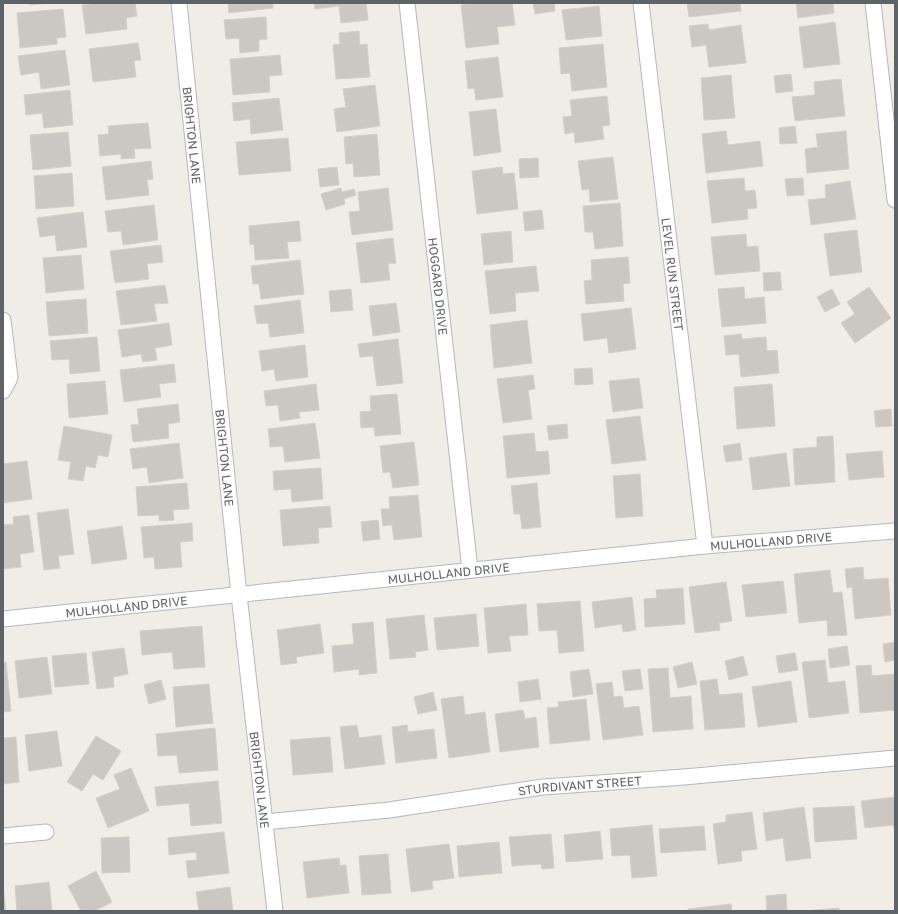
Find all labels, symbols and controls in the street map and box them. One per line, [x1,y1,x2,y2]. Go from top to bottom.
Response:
street label: BRIGHTON LANE [180,86,205,185]
street label: LEVEL RUN STREET [659,217,687,332]
street label: HOGGARD DRIVE [426,237,451,336]
street label: BRIGHTON LANE [213,408,237,507]
street label: MULHOLLAND DRIVE [709,528,833,553]
street label: MULHOLLAND DRIVE [387,559,510,586]
street label: MULHOLLAND DRIVE [65,592,188,620]
street label: BRIGHTON LANE [247,730,273,829]
street label: STURDIVANT STREET [517,772,643,798]

